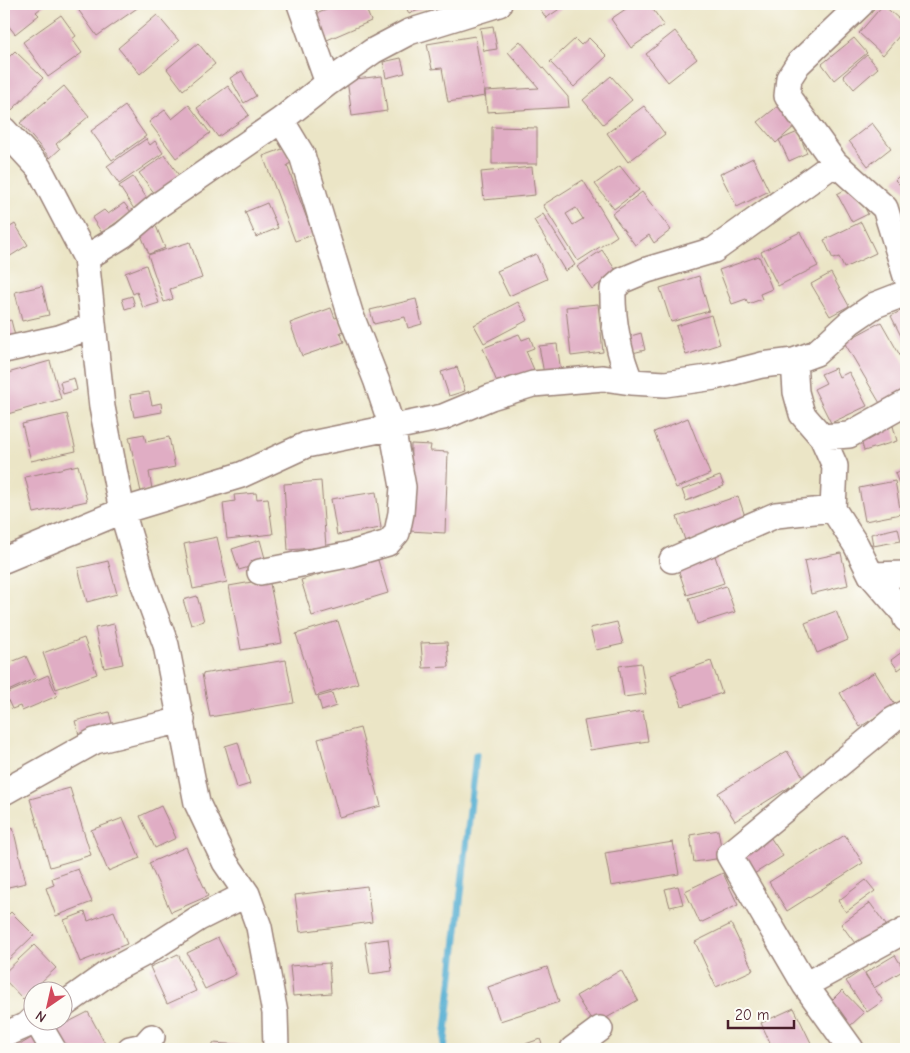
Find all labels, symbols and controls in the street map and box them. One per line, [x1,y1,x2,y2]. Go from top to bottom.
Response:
north arrow [22,980,72,1030]
scale bar [728,998,794,1030]
text: 20 m [735,1006,769,1024]
text: N [32,1007,50,1026]

